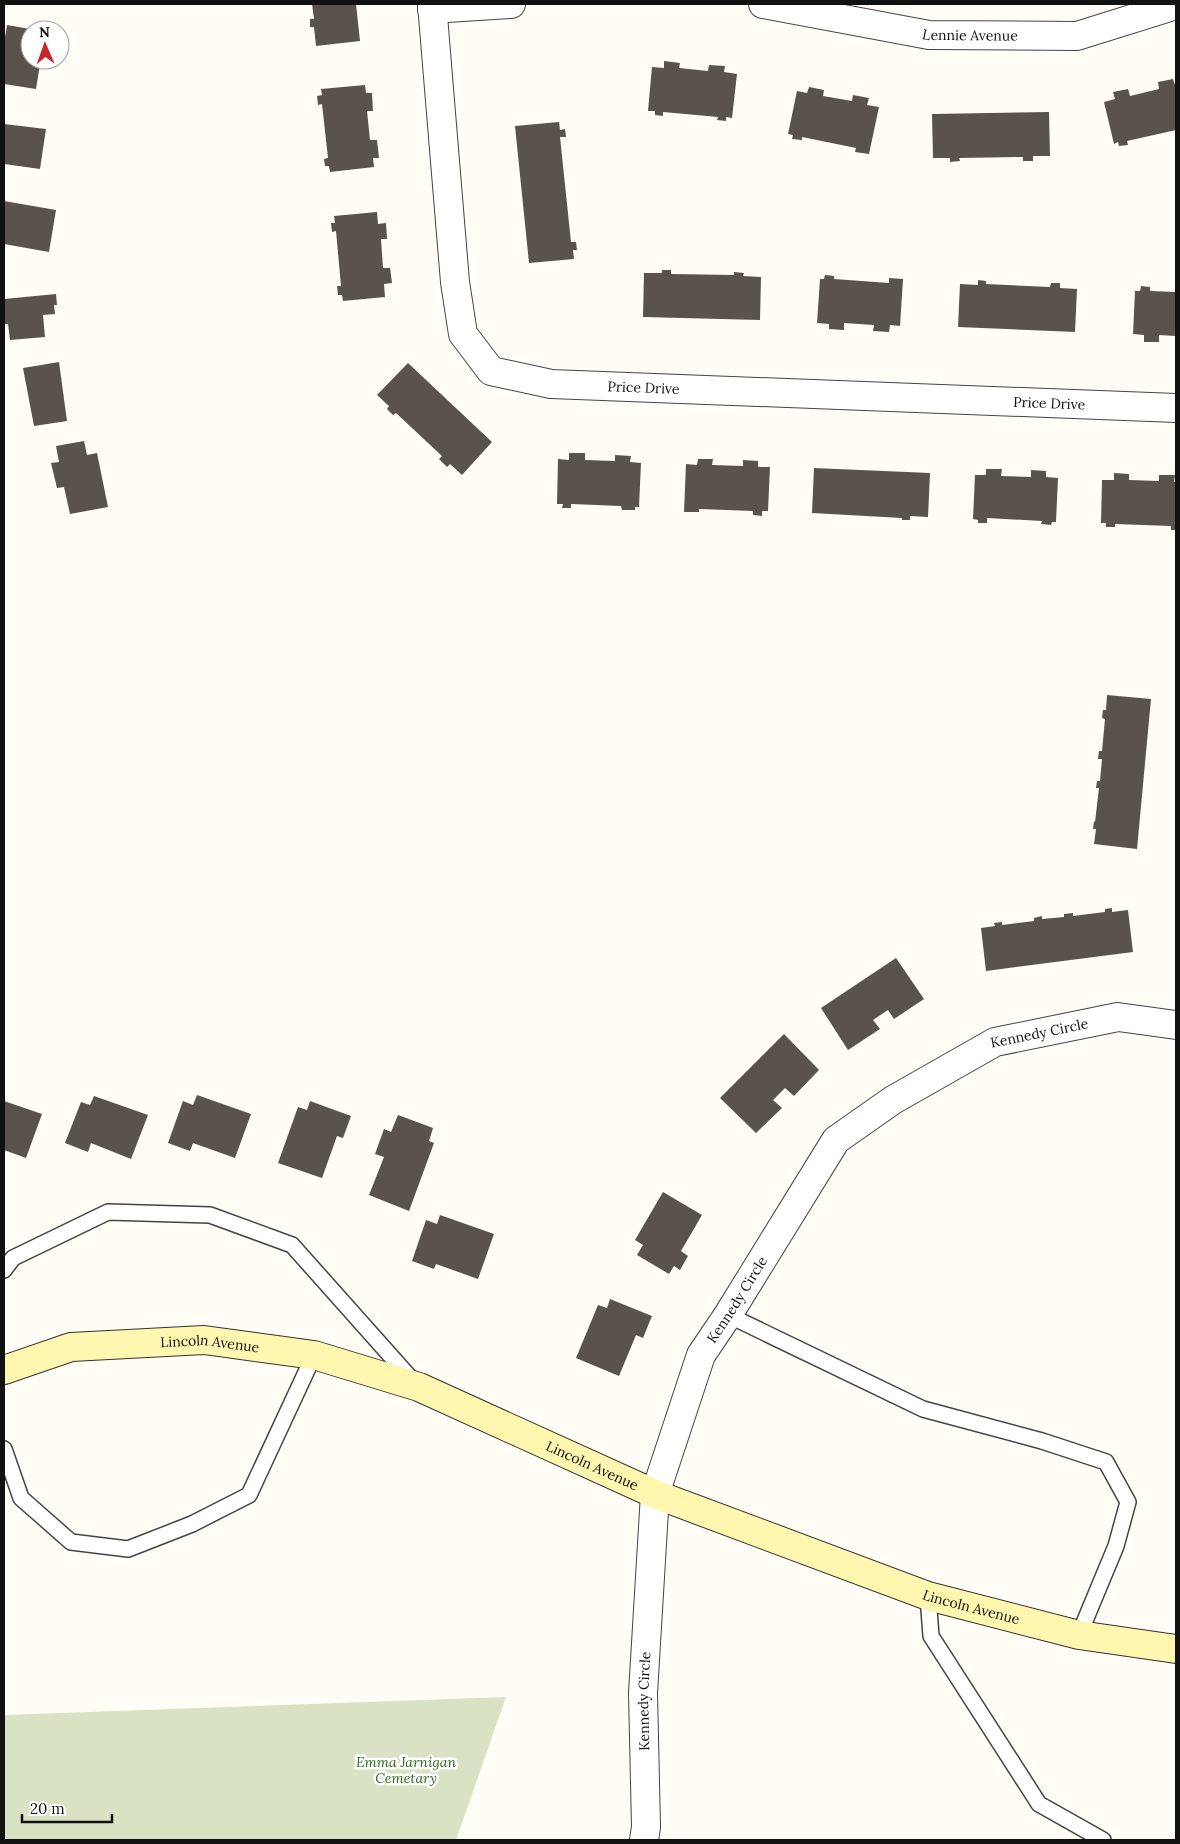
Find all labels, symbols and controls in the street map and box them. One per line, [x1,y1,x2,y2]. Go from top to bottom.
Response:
north arrow [20,20,70,70]
text: N [39,23,50,41]
street label: Lennie Avenue [921,25,1018,45]
street label: Price Drive [607,377,680,398]
street label: Price Drive [1013,393,1086,414]
street label: Kennedy Circle [989,1014,1090,1052]
street label: Kennedy Circle [703,1252,771,1347]
street label: Lincoln Avenue [160,1331,261,1357]
street label: Lincoln Avenue [543,1437,642,1494]
street label: Lincoln Avenue [920,1586,1022,1628]
street label: Kennedy Circle [634,1651,655,1751]
park label: Emma Jarnigan Cemetary [356,1753,456,1787]
scale bar [22,1792,112,1824]
text: 20 m [30,1799,65,1818]

